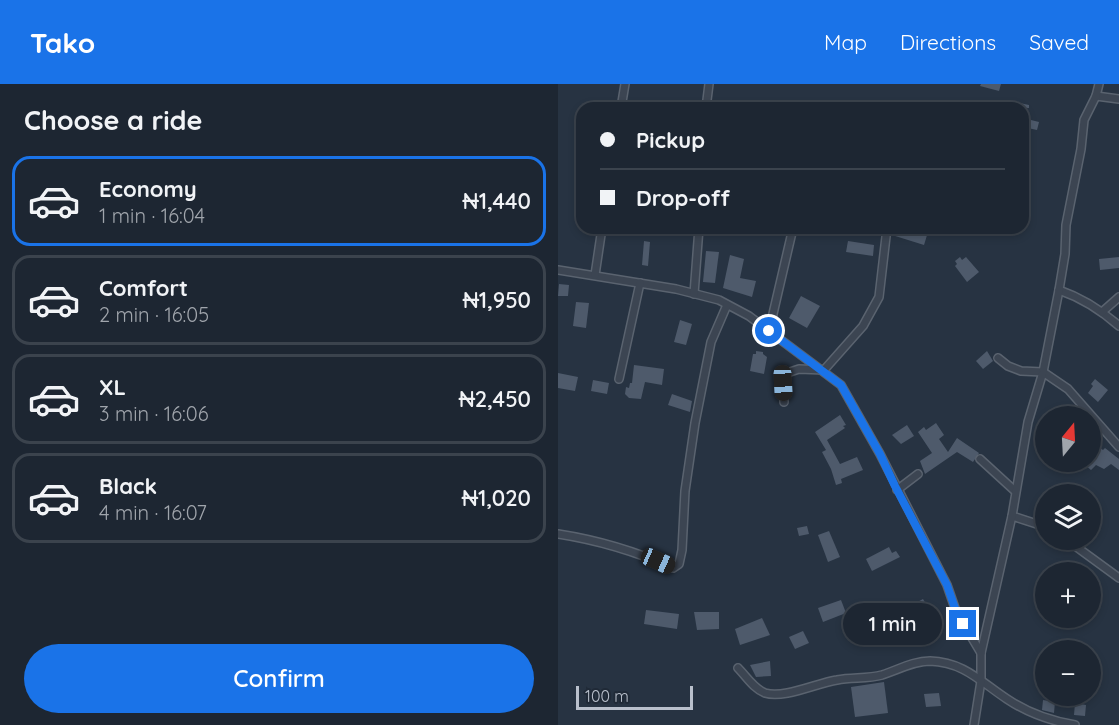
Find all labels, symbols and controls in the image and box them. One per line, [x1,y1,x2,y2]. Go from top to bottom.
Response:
text: Tako [30,25,95,60]
text: Map [824,29,867,55]
text: Directions [900,29,996,55]
text: Saved [1029,29,1089,55]
text: Choose a ride [24,103,202,137]
text: Pickup [636,126,705,154]
icon: car [27,174,81,228]
text: Economy [99,175,197,203]
text: Drop-off [636,184,730,212]
text: ₦1,440 [463,187,531,215]
text: 1 min · 16:04 [99,203,205,228]
icon: car [27,273,81,327]
text: Comfort [99,274,188,302]
text: ₦1,950 [463,286,531,314]
text: 2 min · 16:05 [99,302,209,327]
route start [755,317,782,344]
car [773,365,793,401]
icon: car [27,372,81,426]
text: XL [99,373,126,401]
text: ₦2,450 [459,385,531,413]
text: 3 min · 16:06 [99,401,208,426]
north arrow [1035,406,1101,472]
map controls [1035,406,1101,706]
icon: car [27,471,81,525]
text: Black [99,472,157,500]
text: ₦1,020 [462,484,531,512]
button: layers [1035,484,1101,550]
text: 4 min · 16:07 [99,500,207,525]
car [638,545,678,577]
button: + [1035,562,1101,628]
callout: 1 min [843,603,942,645]
route end [949,610,976,637]
text: 1 min [869,611,916,636]
button: − [1035,640,1101,706]
button: Confirm [24,644,534,713]
scale bar [576,683,693,710]
text: 100 m [585,686,629,706]

